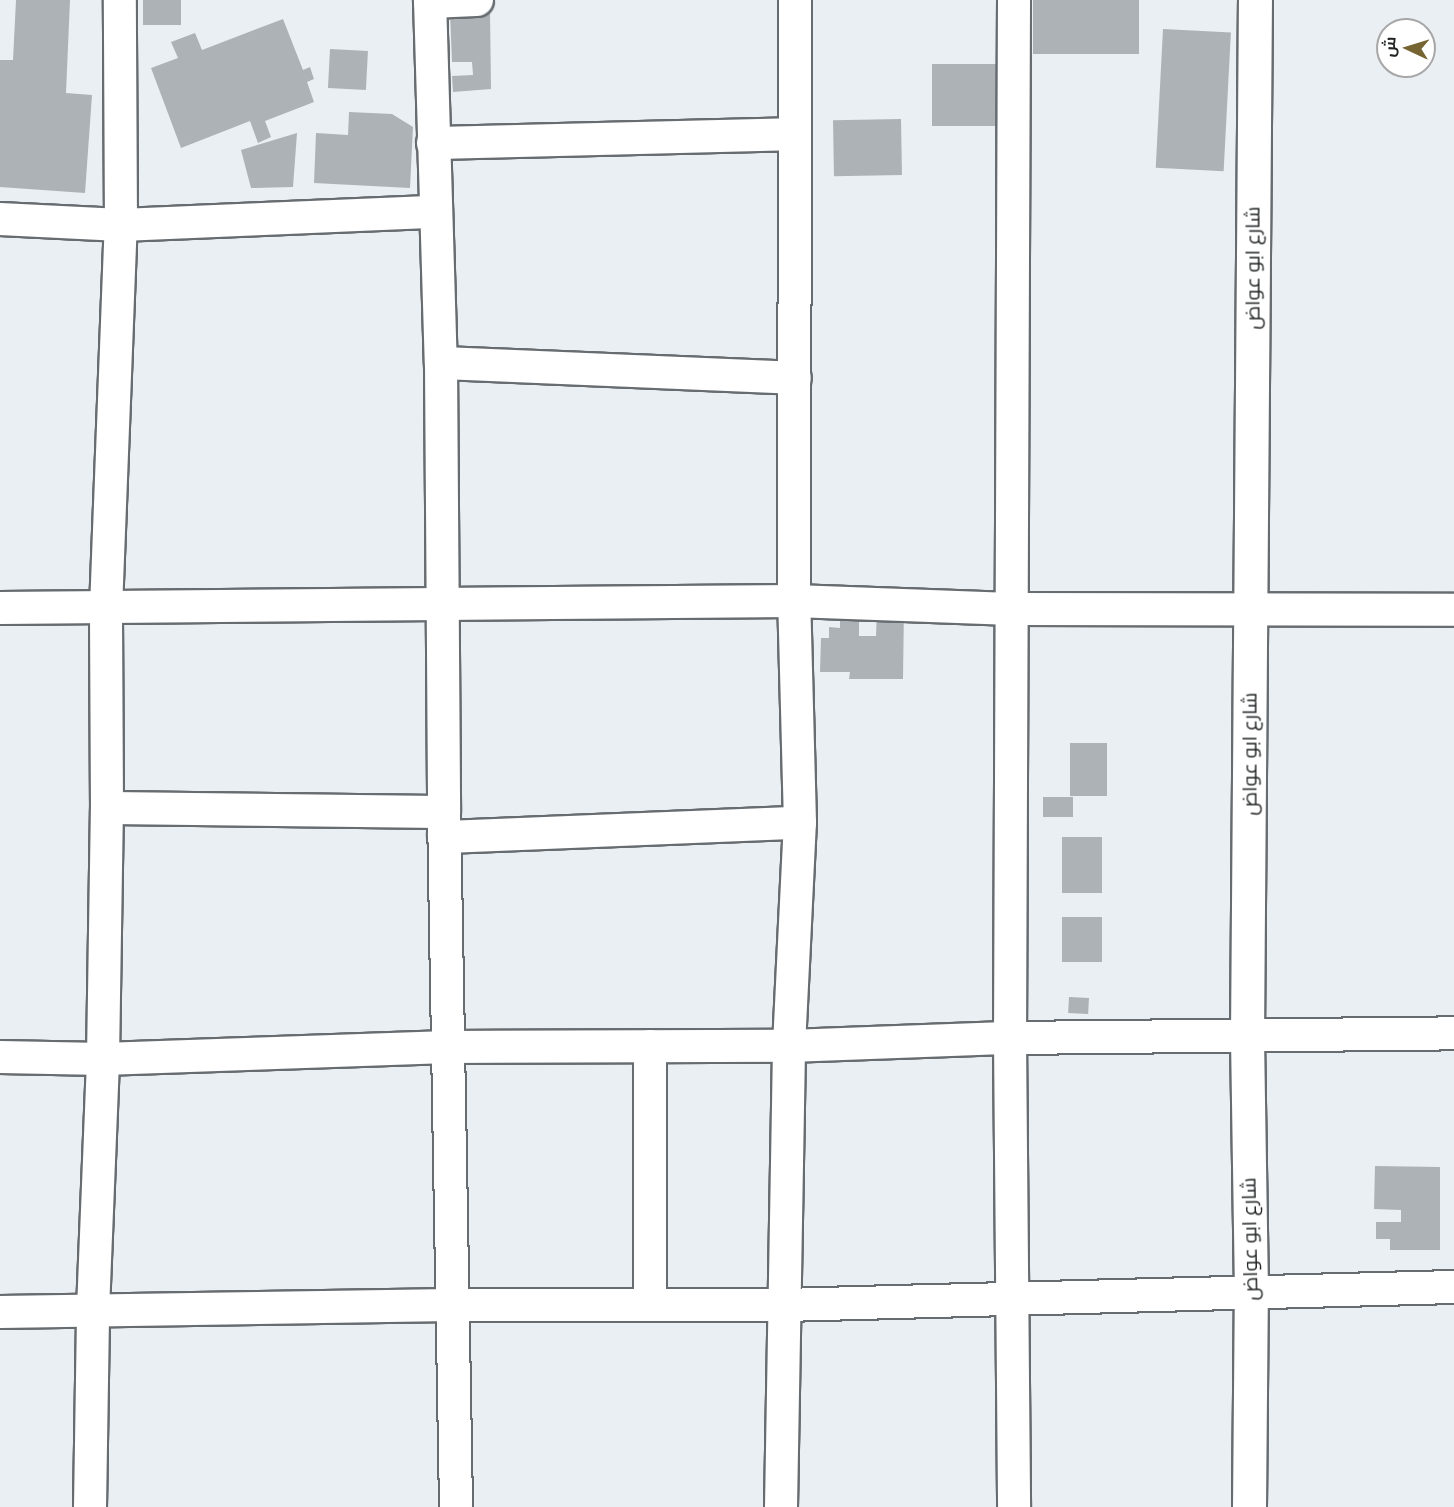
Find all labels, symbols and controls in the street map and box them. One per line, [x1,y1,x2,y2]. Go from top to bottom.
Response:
north arrow [1376,18,1436,78]
text: ش [1379,36,1400,58]
street label: شارع ابو عواض [1241,206,1265,330]
street label: شارع ابو عواض [1238,692,1262,816]
street label: شارع ابو عواض [1237,1177,1263,1301]

